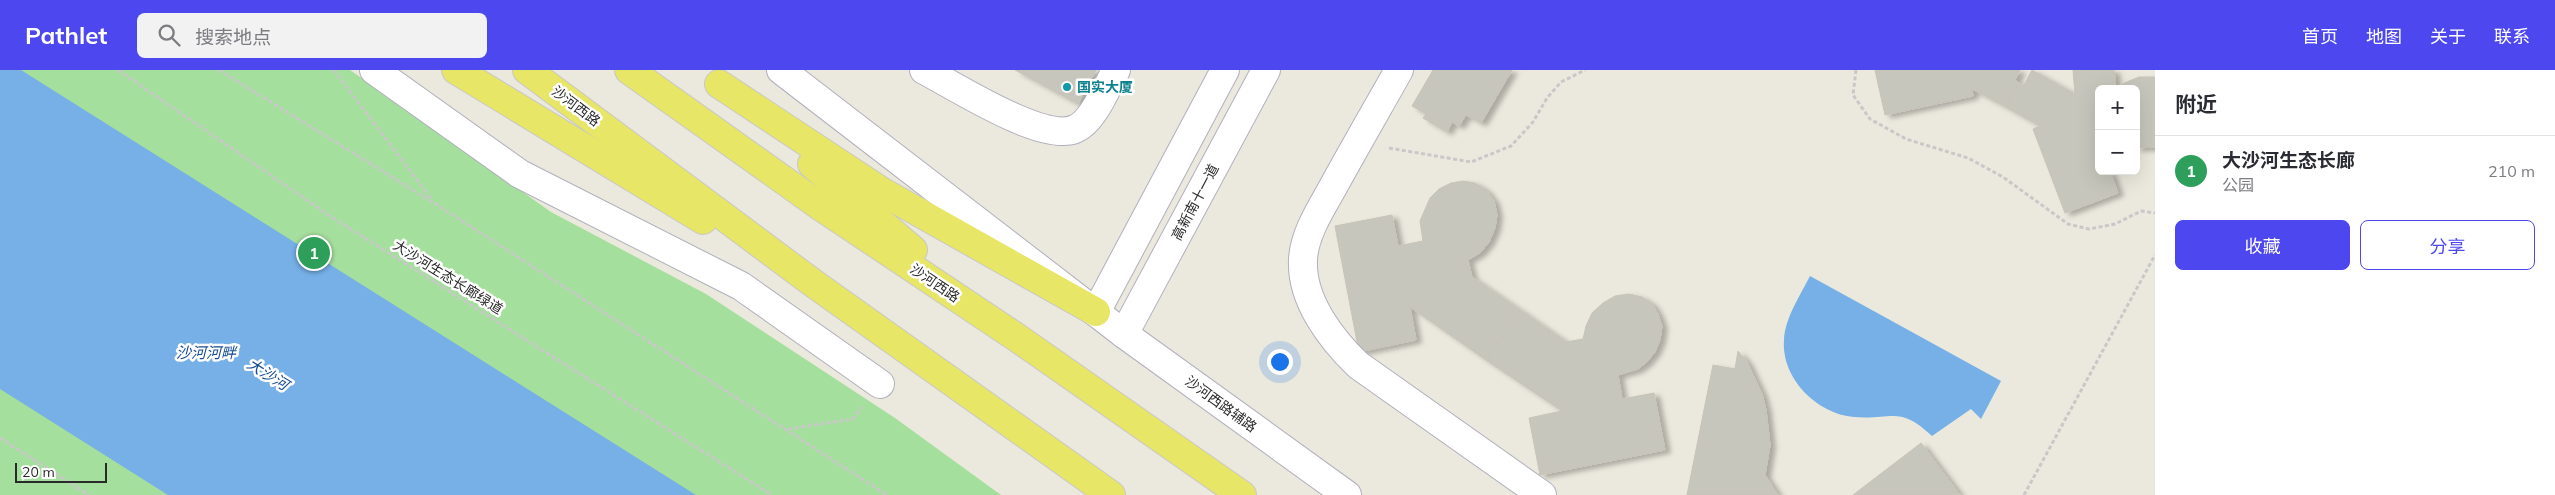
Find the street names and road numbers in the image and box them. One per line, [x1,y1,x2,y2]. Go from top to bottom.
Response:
street label: 沙河西路 [548,82,604,130]
street label: 高新南十一道 [1167,161,1223,243]
street label: 大沙河生态长廊绿道 [390,236,506,318]
street label: 沙河西路 [907,260,963,306]
street label: 沙河西路辅路 [1182,372,1260,436]

